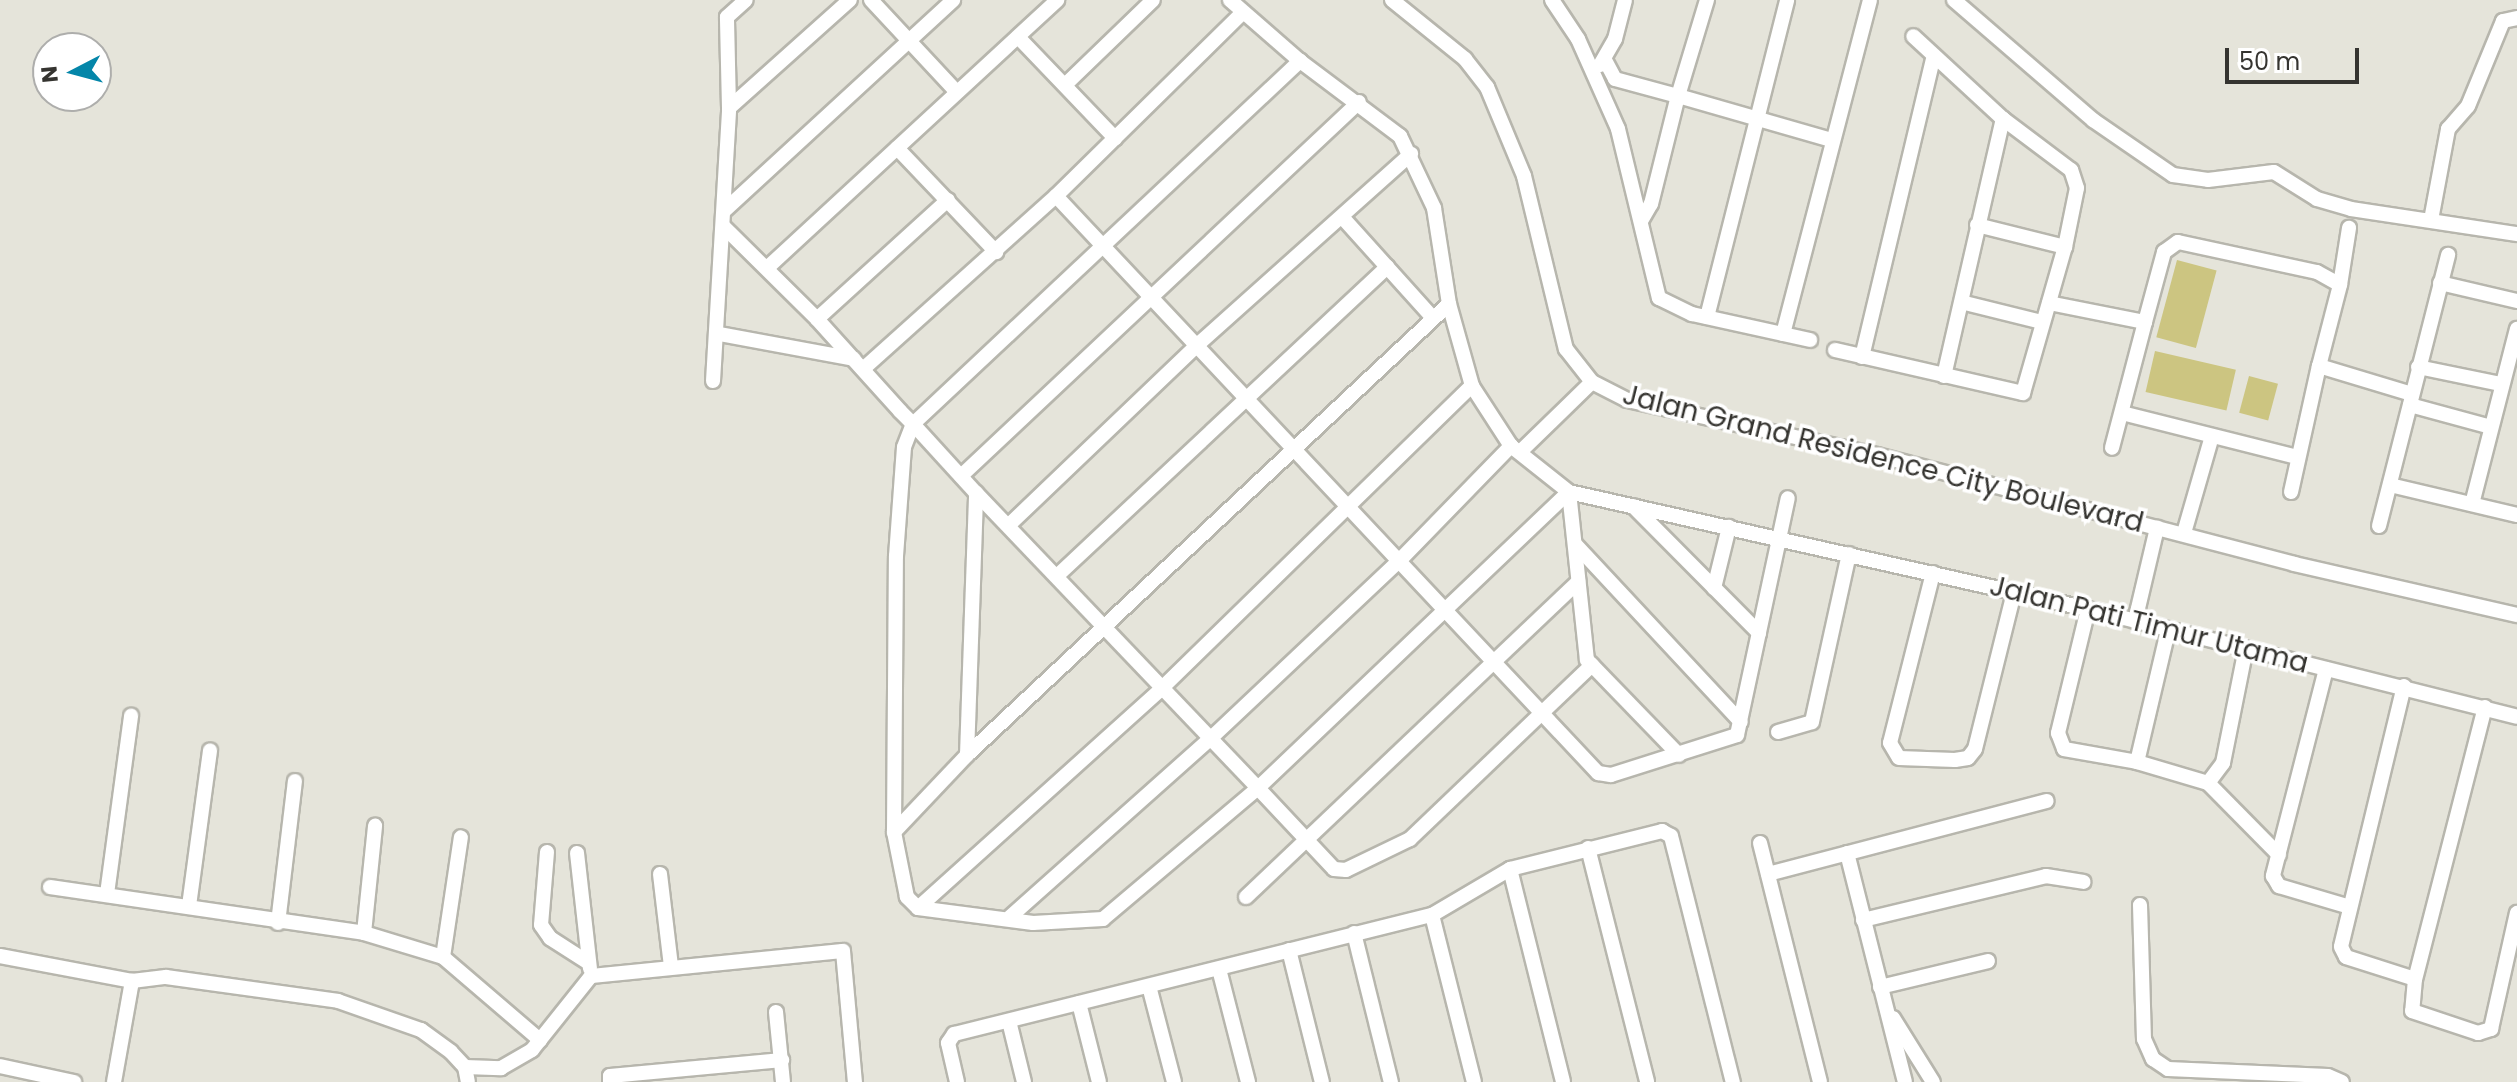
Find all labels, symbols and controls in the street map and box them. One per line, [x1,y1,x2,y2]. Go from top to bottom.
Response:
north arrow [32,32,112,112]
scale bar [2229,32,2363,82]
text: 50 m [2239,45,2300,78]
text: N [33,65,66,84]
street label: Jalan Grand Residence City Boulevard [1619,378,2147,540]
street label: Jalan Pati Timur Utama [1986,569,2312,681]

